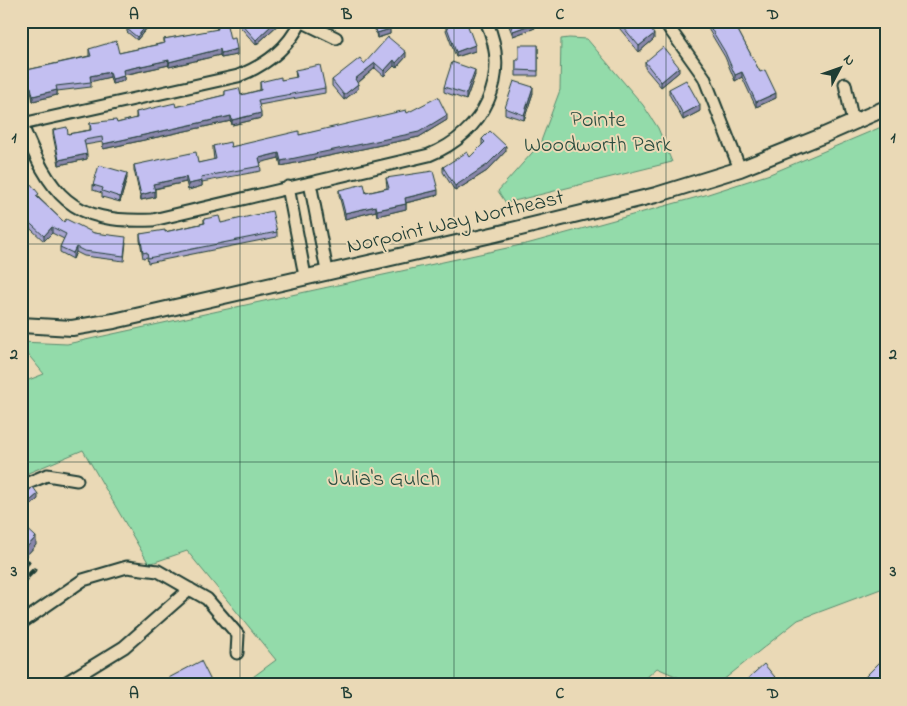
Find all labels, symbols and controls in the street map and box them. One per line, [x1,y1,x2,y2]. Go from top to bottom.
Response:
text: A [129,3,139,27]
text: B [341,3,353,27]
text: C [556,3,565,27]
text: D [766,3,779,27]
north arrow [814,42,864,92]
text: N [838,50,860,71]
park label: Pointe Woodworth Park [524,105,672,162]
text: 1 [11,126,17,150]
text: 1 [890,126,896,150]
street label: Norpoint Way Northeast [344,182,568,264]
text: 2 [9,343,18,367]
text: 2 [888,343,897,367]
park label: Julia's Gulch [328,464,440,496]
text: 3 [10,560,18,584]
text: 3 [889,560,897,584]
text: A [129,682,139,706]
text: B [341,682,353,706]
text: C [556,682,565,706]
text: D [766,682,779,706]

